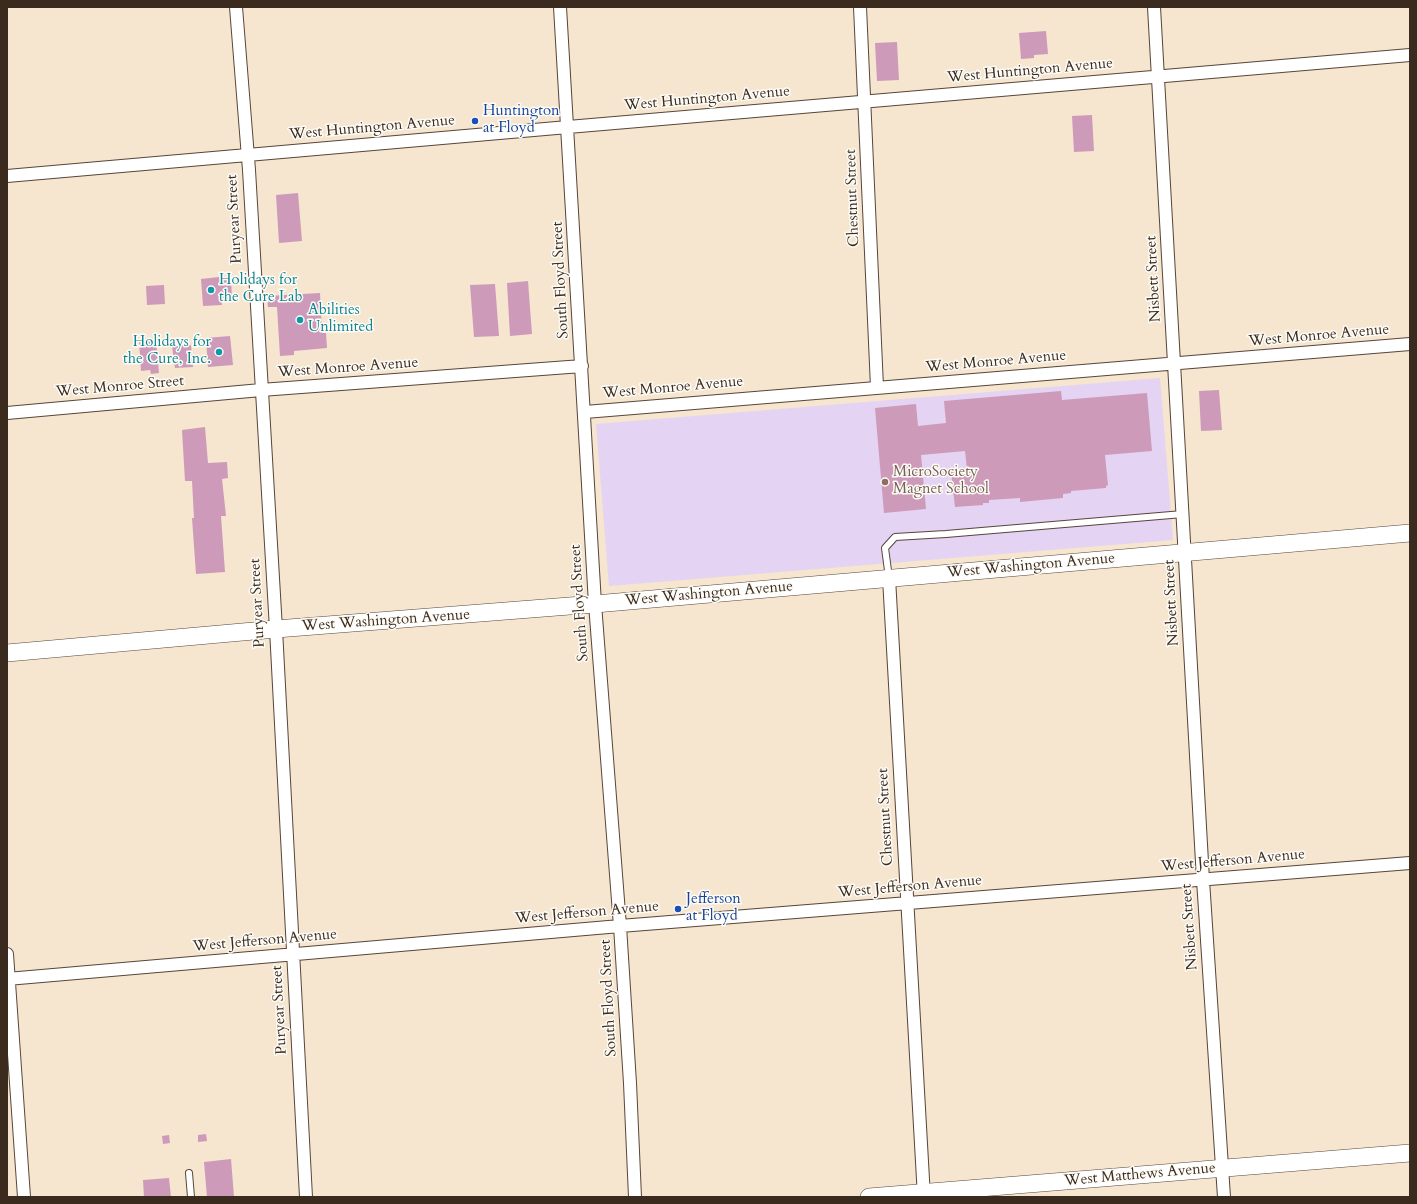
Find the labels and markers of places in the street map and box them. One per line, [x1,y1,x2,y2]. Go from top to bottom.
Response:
place label: Huntington at Floyd [483,103,560,138]
marker: Huntington at Floyd [470,116,480,126]
place label: Holidays for the Cure Lab [219,272,302,307]
marker: Holidays for the Cure Lab [206,285,216,295]
place label: Abilities Unlimited [308,302,373,337]
marker: Abilities Unlimited [295,315,305,325]
place label: Holidays for the Cure, Inc. [123,334,211,369]
marker: Holidays for the Cure, Inc. [214,347,224,357]
place label: MicroSociety Magnet School [893,464,989,499]
marker: MicroSociety Magnet School [880,477,890,487]
place label: Jefferson at Floyd [686,891,741,926]
marker: Jefferson at Floyd [673,904,683,914]

